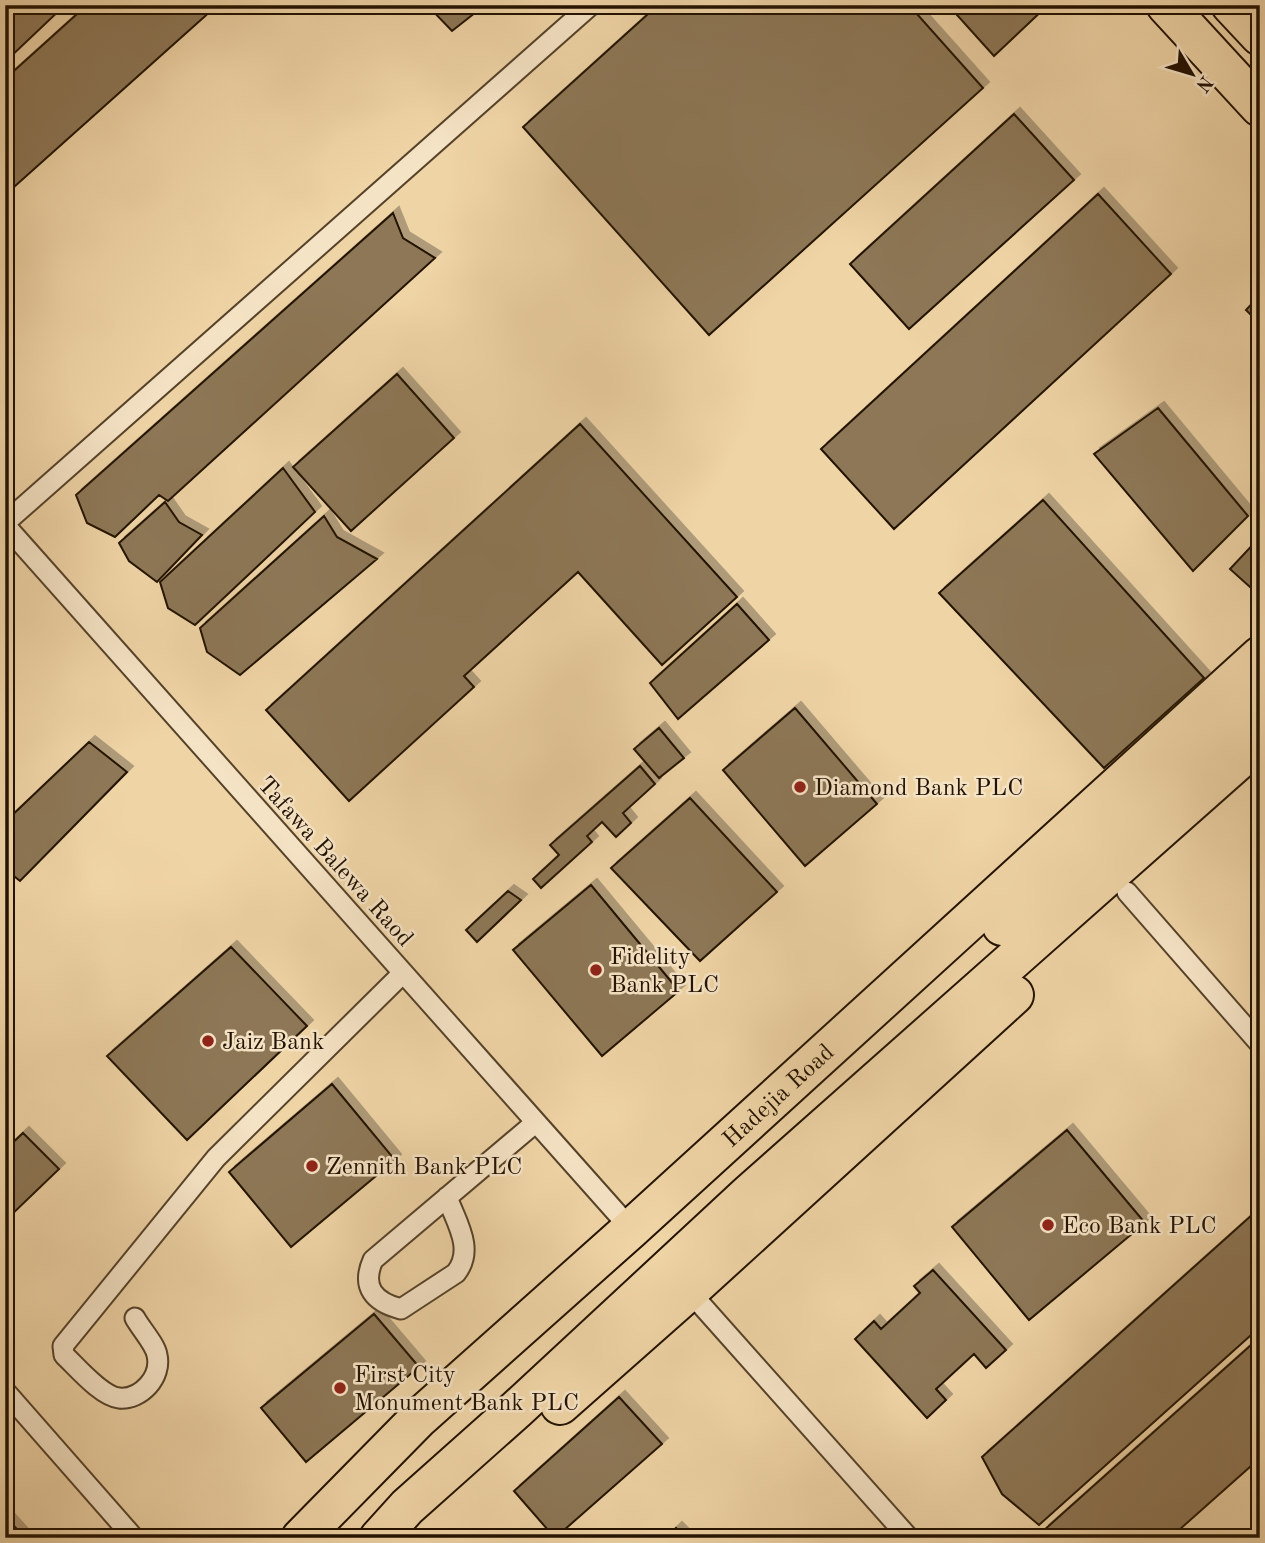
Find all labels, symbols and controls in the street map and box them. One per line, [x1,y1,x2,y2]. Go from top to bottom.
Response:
north arrow [1156,38,1226,108]
text: N [1191,71,1215,95]
street label: Tafawa Balewa Raod [252,773,417,952]
place label: Diamond Bank PLC [814,777,1023,801]
marker: Diamond Bank PLC [792,779,808,795]
place label: Fidelity Bank PLC [610,946,719,998]
marker: Fidelity Bank PLC [588,962,604,978]
place label: Jaiz Bank [222,1031,324,1055]
marker: Jaiz Bank [200,1033,216,1049]
street label: Hadejia Road [719,1040,839,1153]
place label: Zennith Bank PLC [326,1156,522,1180]
marker: Zennith Bank PLC [304,1158,320,1174]
place label: Eco Bank PLC [1062,1215,1217,1239]
marker: Eco Bank PLC [1040,1217,1056,1233]
place label: First City Monument Bank PLC [354,1364,579,1416]
marker: First City Monument Bank PLC [332,1380,348,1396]

